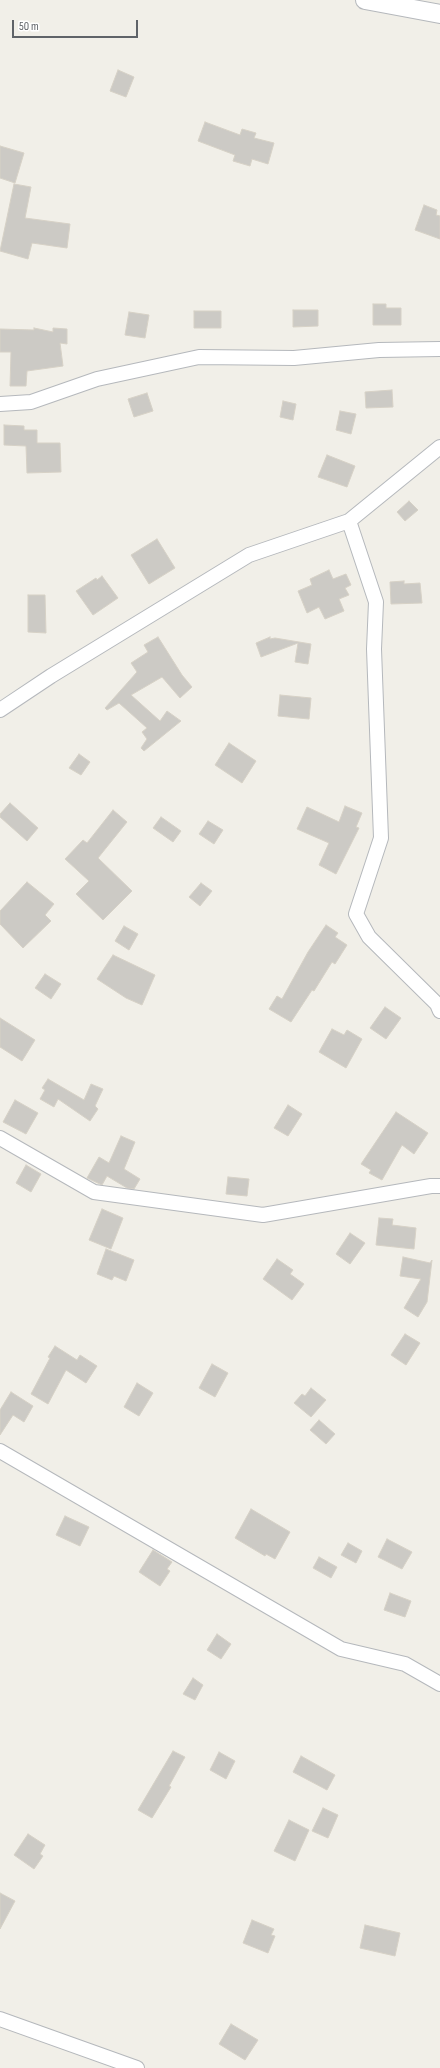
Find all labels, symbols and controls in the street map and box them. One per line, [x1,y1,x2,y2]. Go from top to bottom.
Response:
scale bar [14,12,140,38]
text: 50 m [19,19,39,34]

